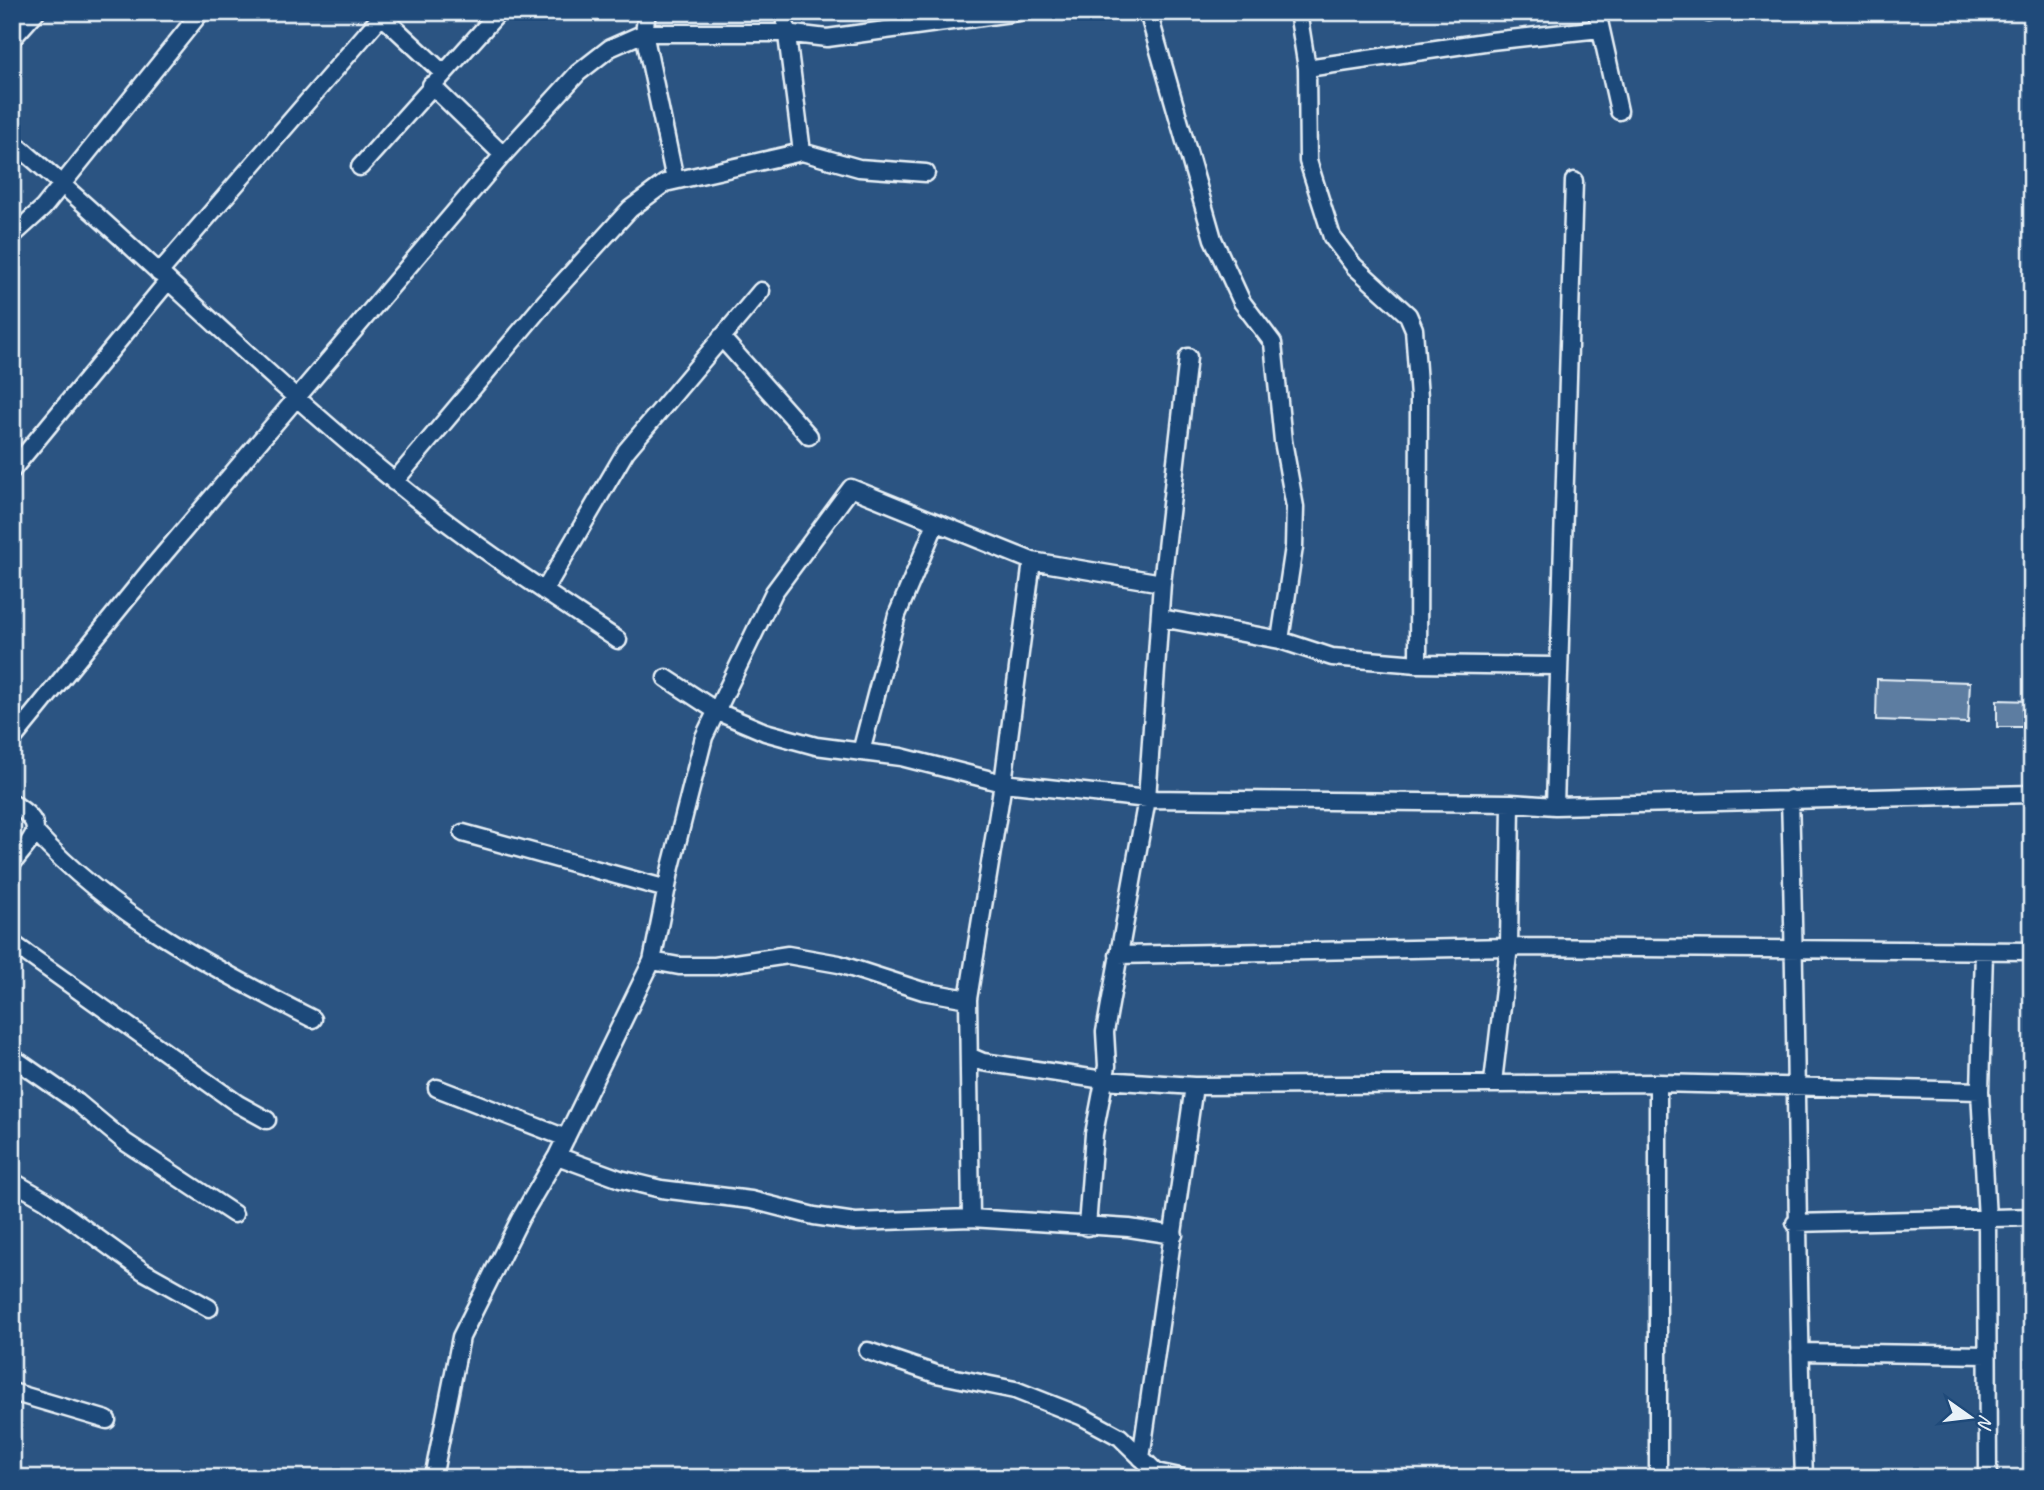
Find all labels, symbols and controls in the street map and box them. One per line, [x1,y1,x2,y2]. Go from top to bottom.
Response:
north arrow [1936,1382,2006,1452]
text: N [1972,1412,1999,1433]

